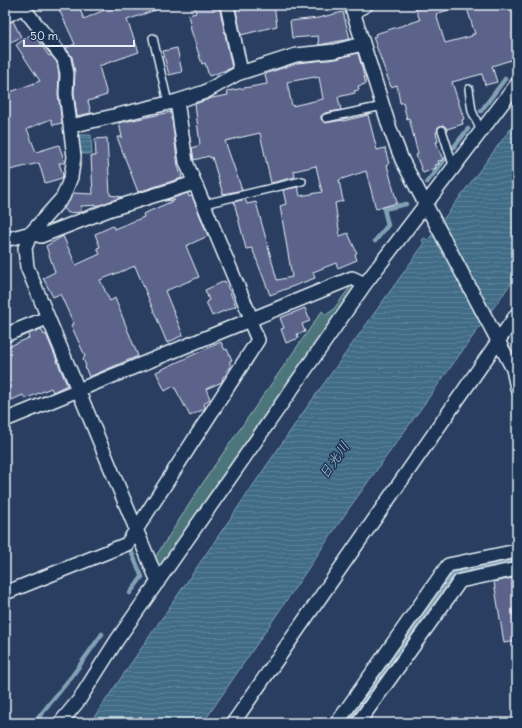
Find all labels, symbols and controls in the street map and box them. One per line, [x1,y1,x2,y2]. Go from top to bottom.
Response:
scale bar [24,22,134,48]
text: 50 m [30,28,59,43]
water label: 日光川 [315,438,353,482]

